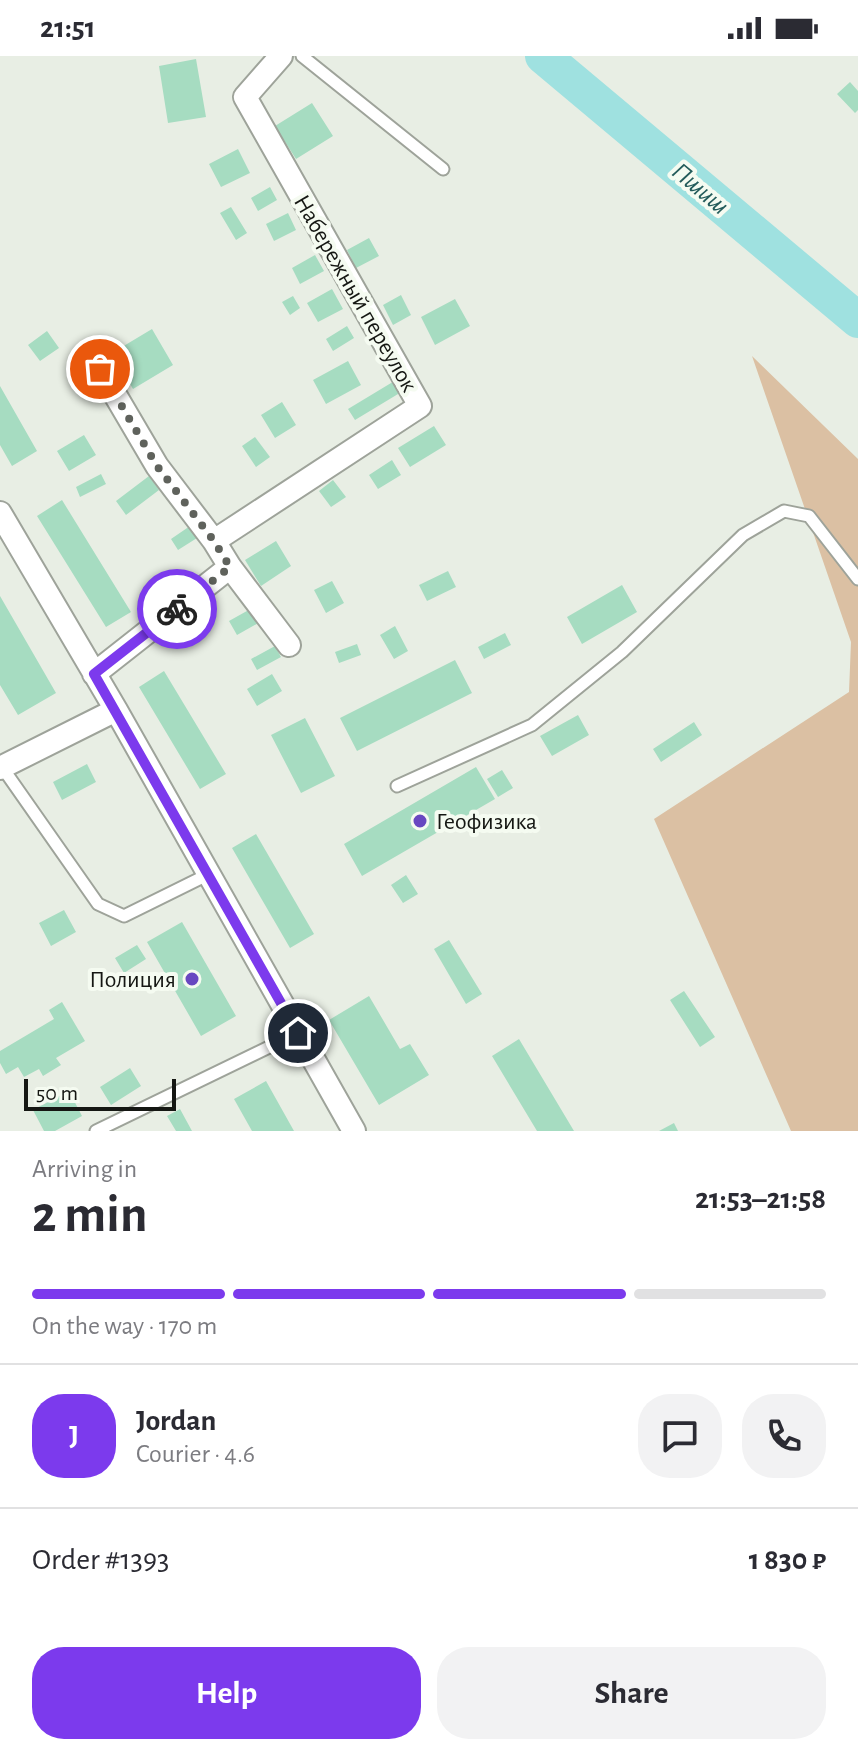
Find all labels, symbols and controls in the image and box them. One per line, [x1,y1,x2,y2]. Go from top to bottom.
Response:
text: 21:51 [40,13,96,43]
water label: Пшиш [667,158,734,220]
street label: Набережный переулок [289,191,421,396]
pin [66,335,134,403]
icon: bag [78,347,122,391]
courier [137,569,217,649]
icon: bike [155,587,199,631]
place label: Геофизика [436,810,537,834]
marker: Геофизика [411,812,429,830]
place label: Полиция [89,968,176,992]
marker: Полиция [183,970,201,988]
pin [264,999,332,1067]
icon: home [276,1011,320,1055]
scale bar [24,1075,176,1111]
text: 50 m [36,1082,78,1104]
text: Arriving in [32,1156,137,1182]
text: 21:53–21:58 [695,1184,826,1214]
text: 2 min [32,1189,147,1241]
text: On the way · 170 m [32,1313,217,1339]
button: chat [638,1394,722,1478]
button: phone [742,1394,826,1478]
text: Jordan [136,1406,216,1436]
text: J [69,1421,79,1451]
text: Courier · 4.6 [136,1441,255,1467]
text: Order #1393 [32,1545,169,1575]
text: 1 830 ₽ [749,1545,826,1575]
button: Help [32,1647,421,1739]
button: Share [437,1647,826,1739]

